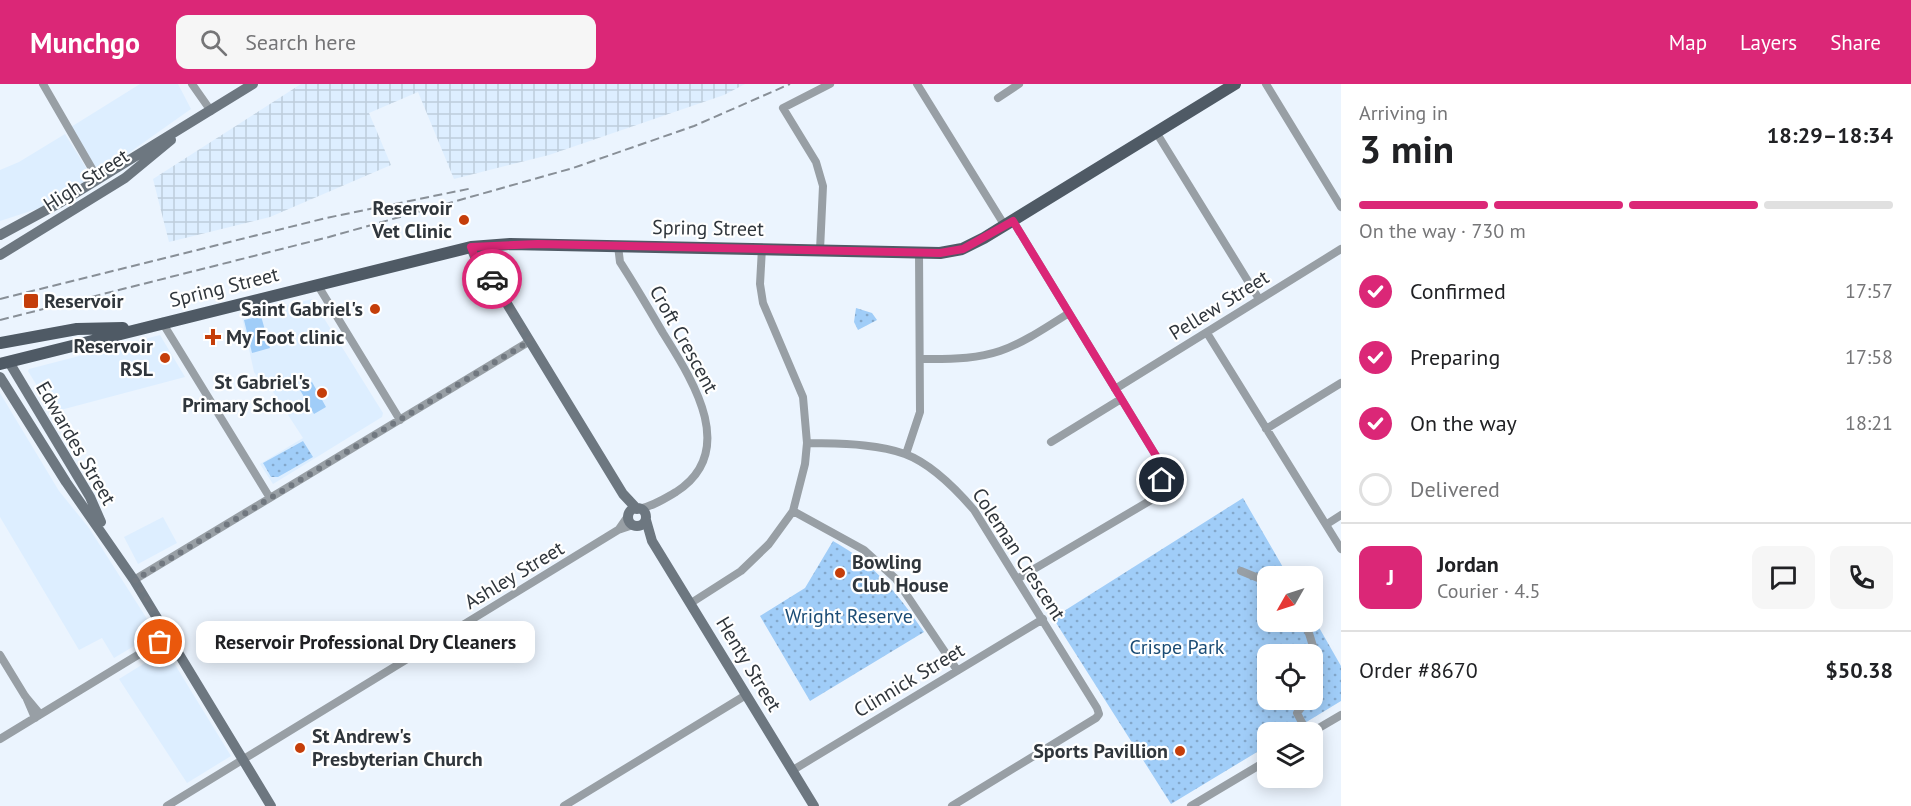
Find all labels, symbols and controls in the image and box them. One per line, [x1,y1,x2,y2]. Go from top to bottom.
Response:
search box [176,15,596,69]
text: Munchgo [30,24,140,61]
icon: search [197,26,230,59]
text: Search here [245,28,356,56]
text: Map [1669,29,1707,56]
text: Layers [1740,29,1797,56]
text: Share [1830,29,1881,56]
text: Arriving in [1359,100,1448,126]
text: 18:29–18:34 [1767,121,1893,149]
text: 3 min [1359,123,1454,174]
street label: High Street [38,143,134,217]
place label: Reservoir Vet Clinic [371,195,452,244]
marker: Reservoir Vet Clinic [457,213,471,227]
street label: Spring Street [652,214,764,242]
text: On the way · 730 m [1359,218,1526,244]
courier [462,249,522,309]
street label: Spring Street [167,261,282,313]
icon: car [476,263,509,296]
street label: Pellew Street [1164,264,1274,346]
icon: check [1359,275,1392,308]
text: Confirmed [1410,277,1506,305]
text: 17:57 [1845,278,1893,304]
street label: Croft Crescent [644,280,724,398]
place label: Reservoir [44,288,123,314]
marker: Reservoir [22,292,40,310]
place label: Saint Gabriel's [241,296,363,322]
marker: Saint Gabriel's [368,302,382,316]
place label: My Foot clinic [226,324,345,350]
marker: My Foot clinic [204,328,222,346]
place label: Reservoir RSL [74,333,154,382]
icon: check [1359,341,1392,374]
text: Preparing [1410,343,1500,371]
text: 17:58 [1845,344,1893,370]
marker: Reservoir RSL [158,351,172,365]
place label: St Gabriel's Primary School [182,369,310,418]
street label: Edwardes Street [30,376,122,510]
marker: St Gabriel's Primary School [315,386,329,400]
icon: check [1359,407,1392,440]
text: On the way [1410,409,1517,437]
text: 18:21 [1845,410,1893,436]
pin [1136,454,1187,505]
icon: home [1145,463,1178,496]
text: Delivered [1410,475,1500,503]
street label: Coleman Crescent [966,483,1072,625]
street label: Ashley Street [459,535,569,615]
button: chat [1752,546,1815,609]
button: phone [1830,546,1893,609]
place label: Bowling Club House [852,549,949,598]
text: Jordan [1437,550,1499,578]
text: J [1387,563,1394,591]
marker: Bowling Club House [833,566,847,580]
north arrow [1257,566,1323,632]
map controls [1257,566,1323,788]
text: Courier · 4.5 [1437,578,1540,604]
park label: Wright Reserve [785,603,913,629]
street label: Henty Street [710,612,788,716]
pin [134,616,185,667]
callout: Reservoir Professional Dry Cleaners [196,621,535,663]
icon: bag [143,625,176,658]
text: Reservoir Professional Dry Cleaners [215,629,516,655]
park label: Crispe Park [1130,634,1225,660]
street label: Clinnick Street [849,637,969,723]
button: locate [1257,644,1323,710]
text: Order #8670 [1359,656,1478,684]
text: $50.38 [1825,656,1893,684]
button: layers [1257,722,1323,788]
place label: St Andrew's Presbyterian Church [312,723,483,772]
place label: Sports Pavillion [1033,738,1168,764]
marker: St Andrew's Presbyterian Church [293,741,307,755]
marker: Sports Pavillion [1173,744,1187,758]

